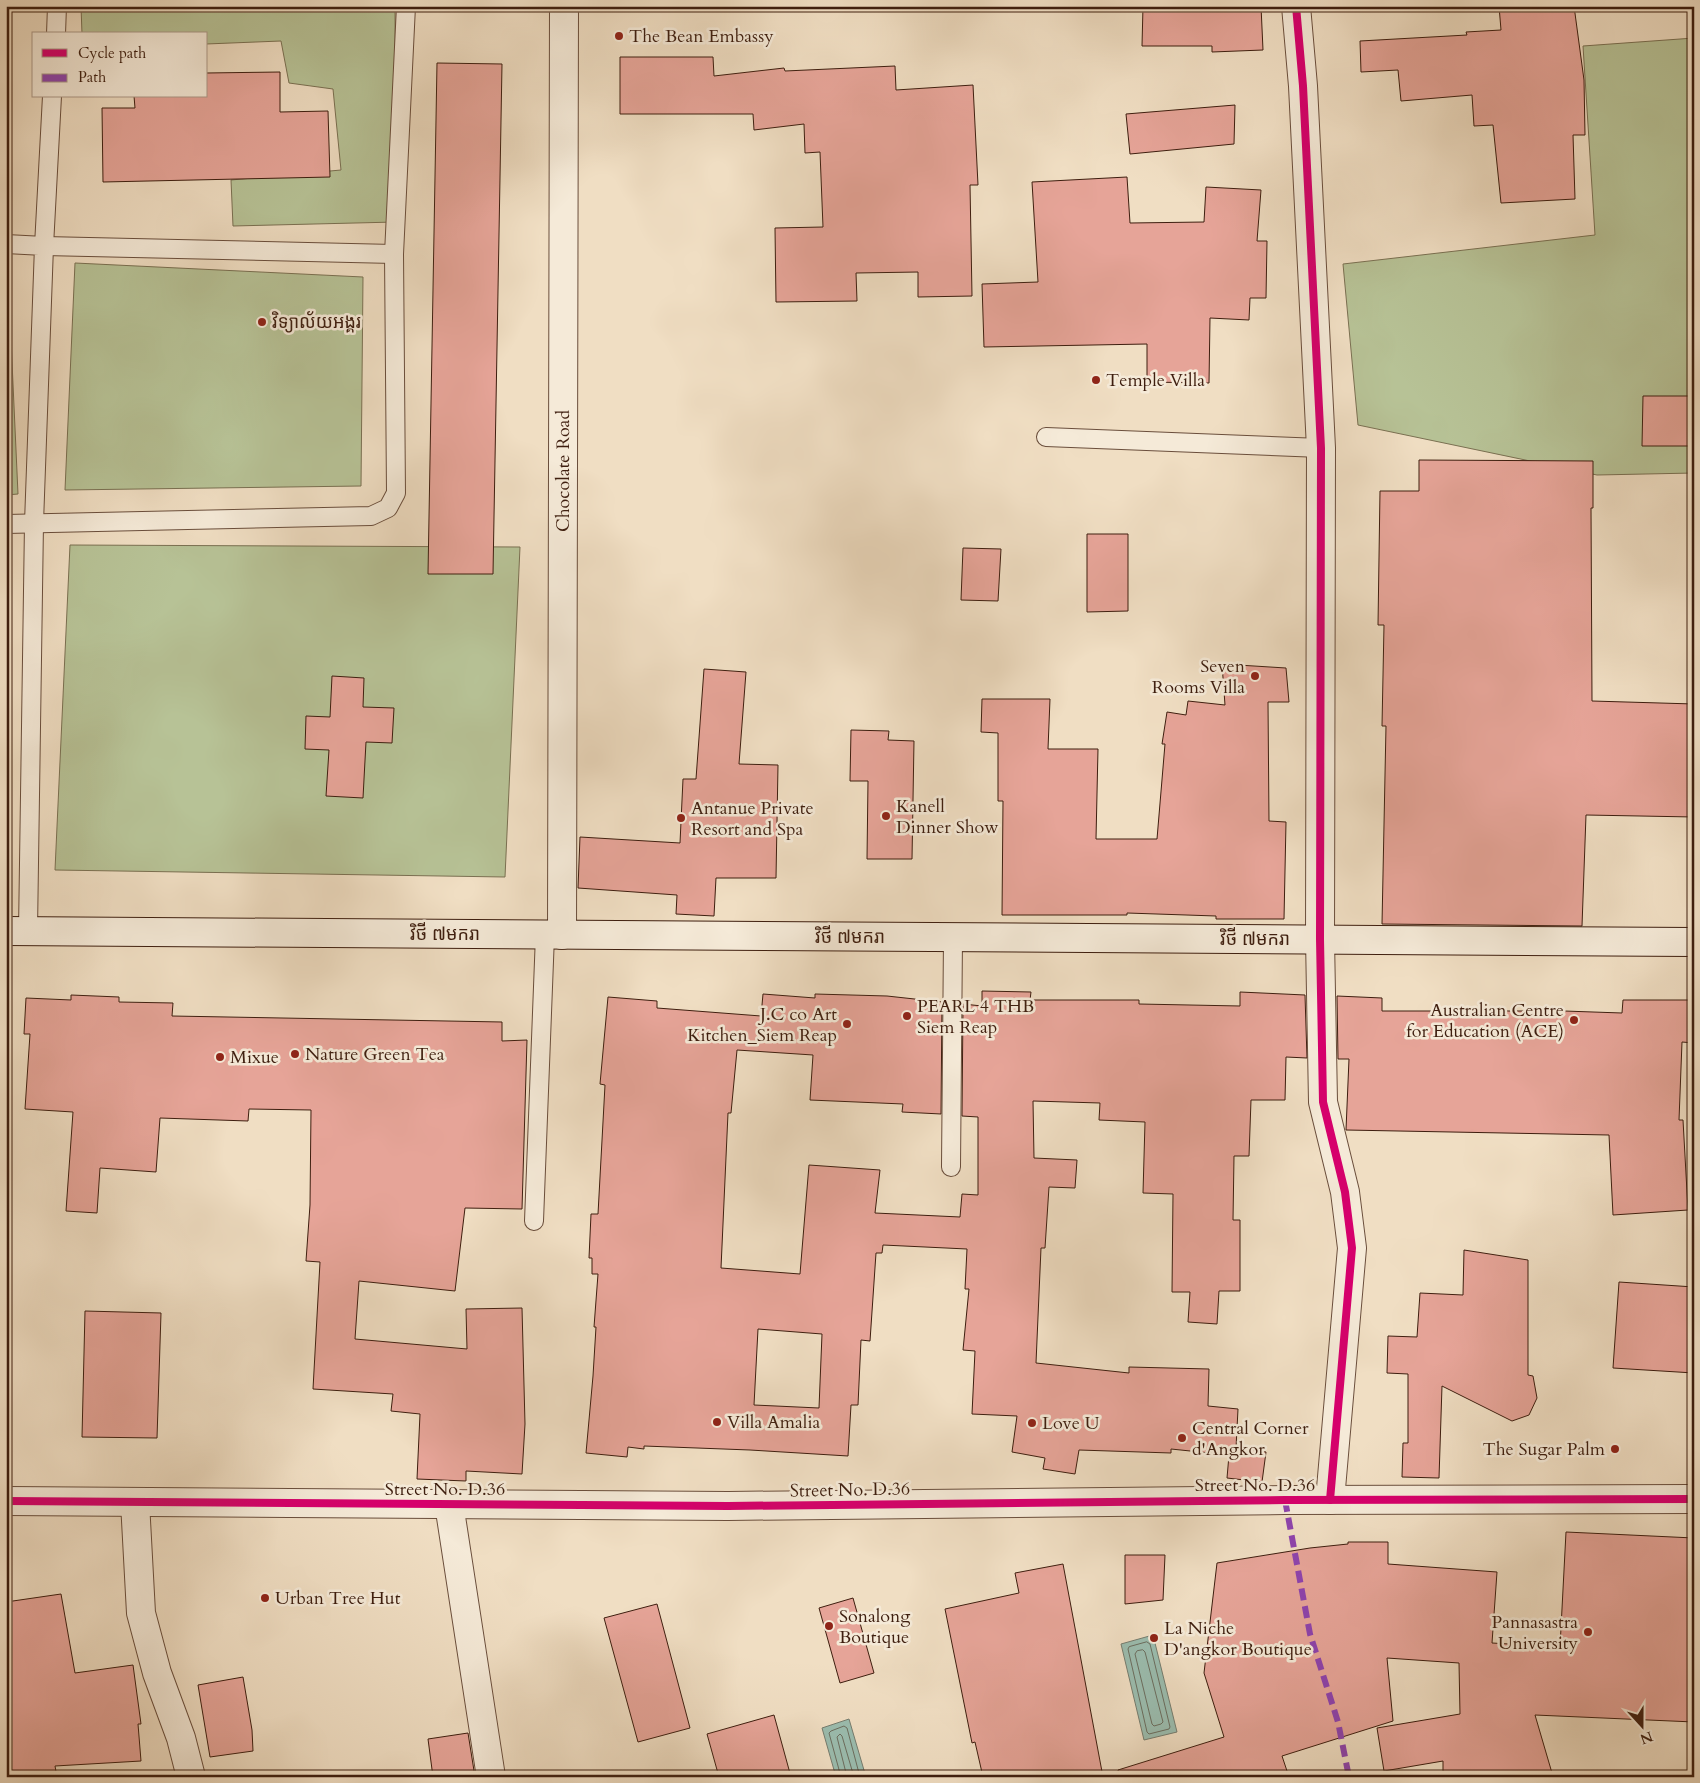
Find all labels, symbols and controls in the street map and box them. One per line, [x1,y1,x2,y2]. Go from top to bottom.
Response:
place label: The Bean Embassy [629,24,774,49]
marker: The Bean Embassy [613,30,625,42]
legend [32,32,208,98]
text: Cycle path [78,43,147,63]
text: Path [78,67,107,87]
place label: វិទ្យាល័យអង្គរ [271,310,361,335]
marker: វិទ្យាល័យអង្គរ [256,316,268,328]
place label: Temple Villa [1106,368,1205,393]
marker: Temple Villa [1090,374,1102,386]
street label: Chocolate Road [550,410,576,532]
place label: Seven Rooms Villa [1152,654,1246,700]
marker: Seven Rooms Villa [1249,670,1261,682]
place label: Kanell Dinner Show [896,794,999,840]
place label: Antanue Private Resort and Spa [691,796,814,842]
marker: Kanell Dinner Show [880,810,892,822]
marker: Antanue Private Resort and Spa [675,812,687,824]
street label: វិថី ៧មករា [409,922,480,947]
street label: វិថី ៧មករា [814,925,885,950]
street label: វិថី ៧មករា [1219,927,1290,952]
place label: PEARL 4 THB Siem Reap [917,994,1034,1040]
place label: Australian Centre for Education (ACE) [1406,998,1564,1044]
place label: J.C co Art Kitchen_Siem Reap [687,1002,837,1048]
marker: PEARL 4 THB Siem Reap [901,1010,913,1022]
marker: Australian Centre for Education (ACE) [1568,1014,1580,1026]
marker: J.C co Art Kitchen_Siem Reap [841,1018,853,1030]
place label: Nature Green Tea [305,1042,445,1067]
place label: Mixue [230,1045,279,1070]
marker: Nature Green Tea [289,1048,301,1060]
marker: Mixue [214,1051,226,1063]
place label: Villa Amalia [727,1410,821,1435]
place label: Love U [1042,1411,1100,1436]
marker: Villa Amalia [711,1416,723,1428]
place label: Central Corner d'Angkor [1192,1416,1309,1462]
marker: Love U [1026,1417,1038,1429]
marker: Central Corner d'Angkor [1176,1432,1188,1444]
place label: The Sugar Palm [1483,1437,1606,1462]
marker: The Sugar Palm [1609,1443,1621,1455]
street label: Street No. D.36 [1195,1473,1315,1498]
street label: Street No. D.36 [790,1476,910,1504]
street label: Street No. D.36 [385,1477,505,1502]
place label: Urban Tree Hut [275,1586,401,1611]
marker: Urban Tree Hut [259,1592,271,1604]
place label: Sonalong Boutique [839,1604,911,1650]
place label: Pannasastra University [1491,1610,1578,1656]
place label: La Niche D'angkor Boutique [1164,1616,1312,1662]
marker: Sonalong Boutique [823,1620,835,1632]
marker: Pannasastra University [1582,1626,1594,1638]
marker: La Niche D'angkor Boutique [1148,1632,1160,1644]
north arrow [1618,1700,1668,1750]
text: N [1637,1727,1656,1749]

